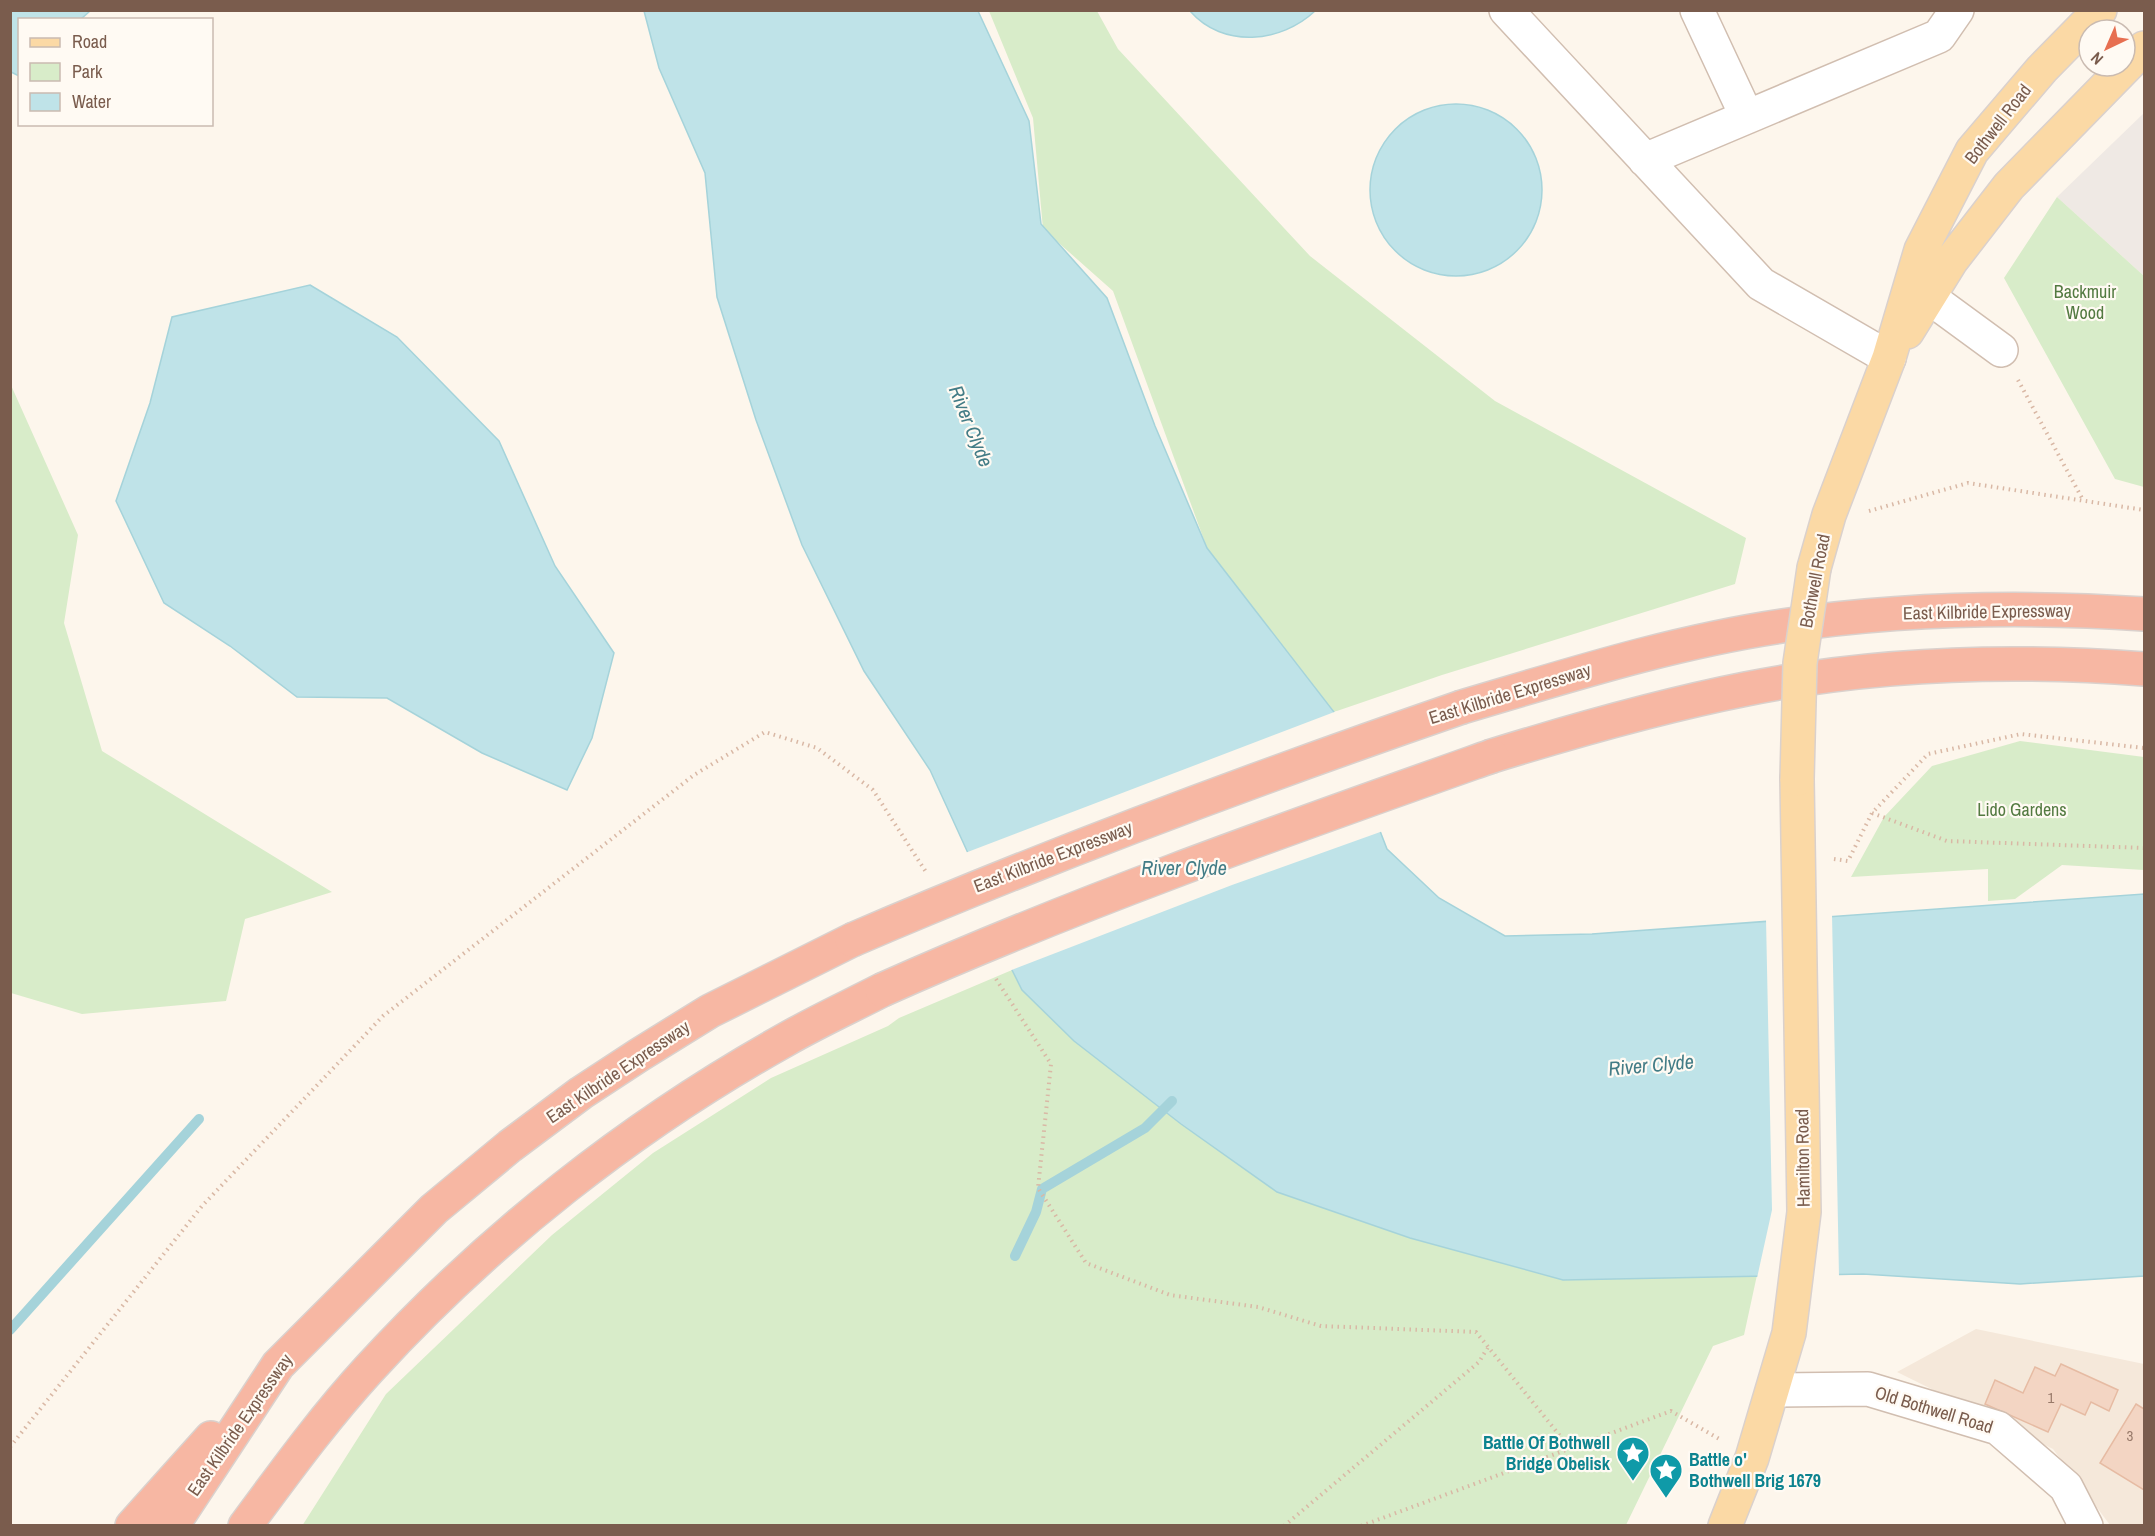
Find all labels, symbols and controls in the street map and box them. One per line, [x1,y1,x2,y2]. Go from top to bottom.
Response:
legend [18,18,213,126]
north arrow [2077,18,2137,78]
text: Road [72,29,107,54]
text: N [2086,48,2108,70]
text: Park [72,59,103,84]
street label: Bothwell Road [1958,78,2037,169]
text: Water [72,89,111,114]
park label: Backmuir Wood [2054,279,2116,325]
water label: River Clyde [943,381,1000,471]
street label: Bothwell Road [1793,532,1836,630]
street label: East Kilbride Expressway [1903,598,2072,625]
street label: East Kilbride Expressway [1426,657,1595,730]
park label: Lido Gardens [1977,797,2067,822]
street label: East Kilbride Expressway [970,815,1136,898]
water label: River Clyde [1141,854,1227,881]
street label: East Kilbride Expressway [541,1014,695,1129]
water label: River Clyde [1607,1047,1695,1082]
street label: Hamilton Road [1789,1109,1816,1207]
street label: East Kilbride Expressway [181,1348,298,1501]
street label: Old Bothwell Road [1872,1380,1996,1439]
house number: 1 [2048,1387,2055,1408]
house number: 3 [2127,1425,2134,1446]
place label: Battle Of Bothwell Bridge Obelisk [1483,1430,1611,1476]
place icon: Battle Of Bothwell Bridge Obelisk [1615,1435,1651,1482]
place label: Battle o' Bothwell Brig 1679 [1689,1447,1821,1493]
place icon: Battle o' Bothwell Brig 1679 [1648,1452,1684,1499]

